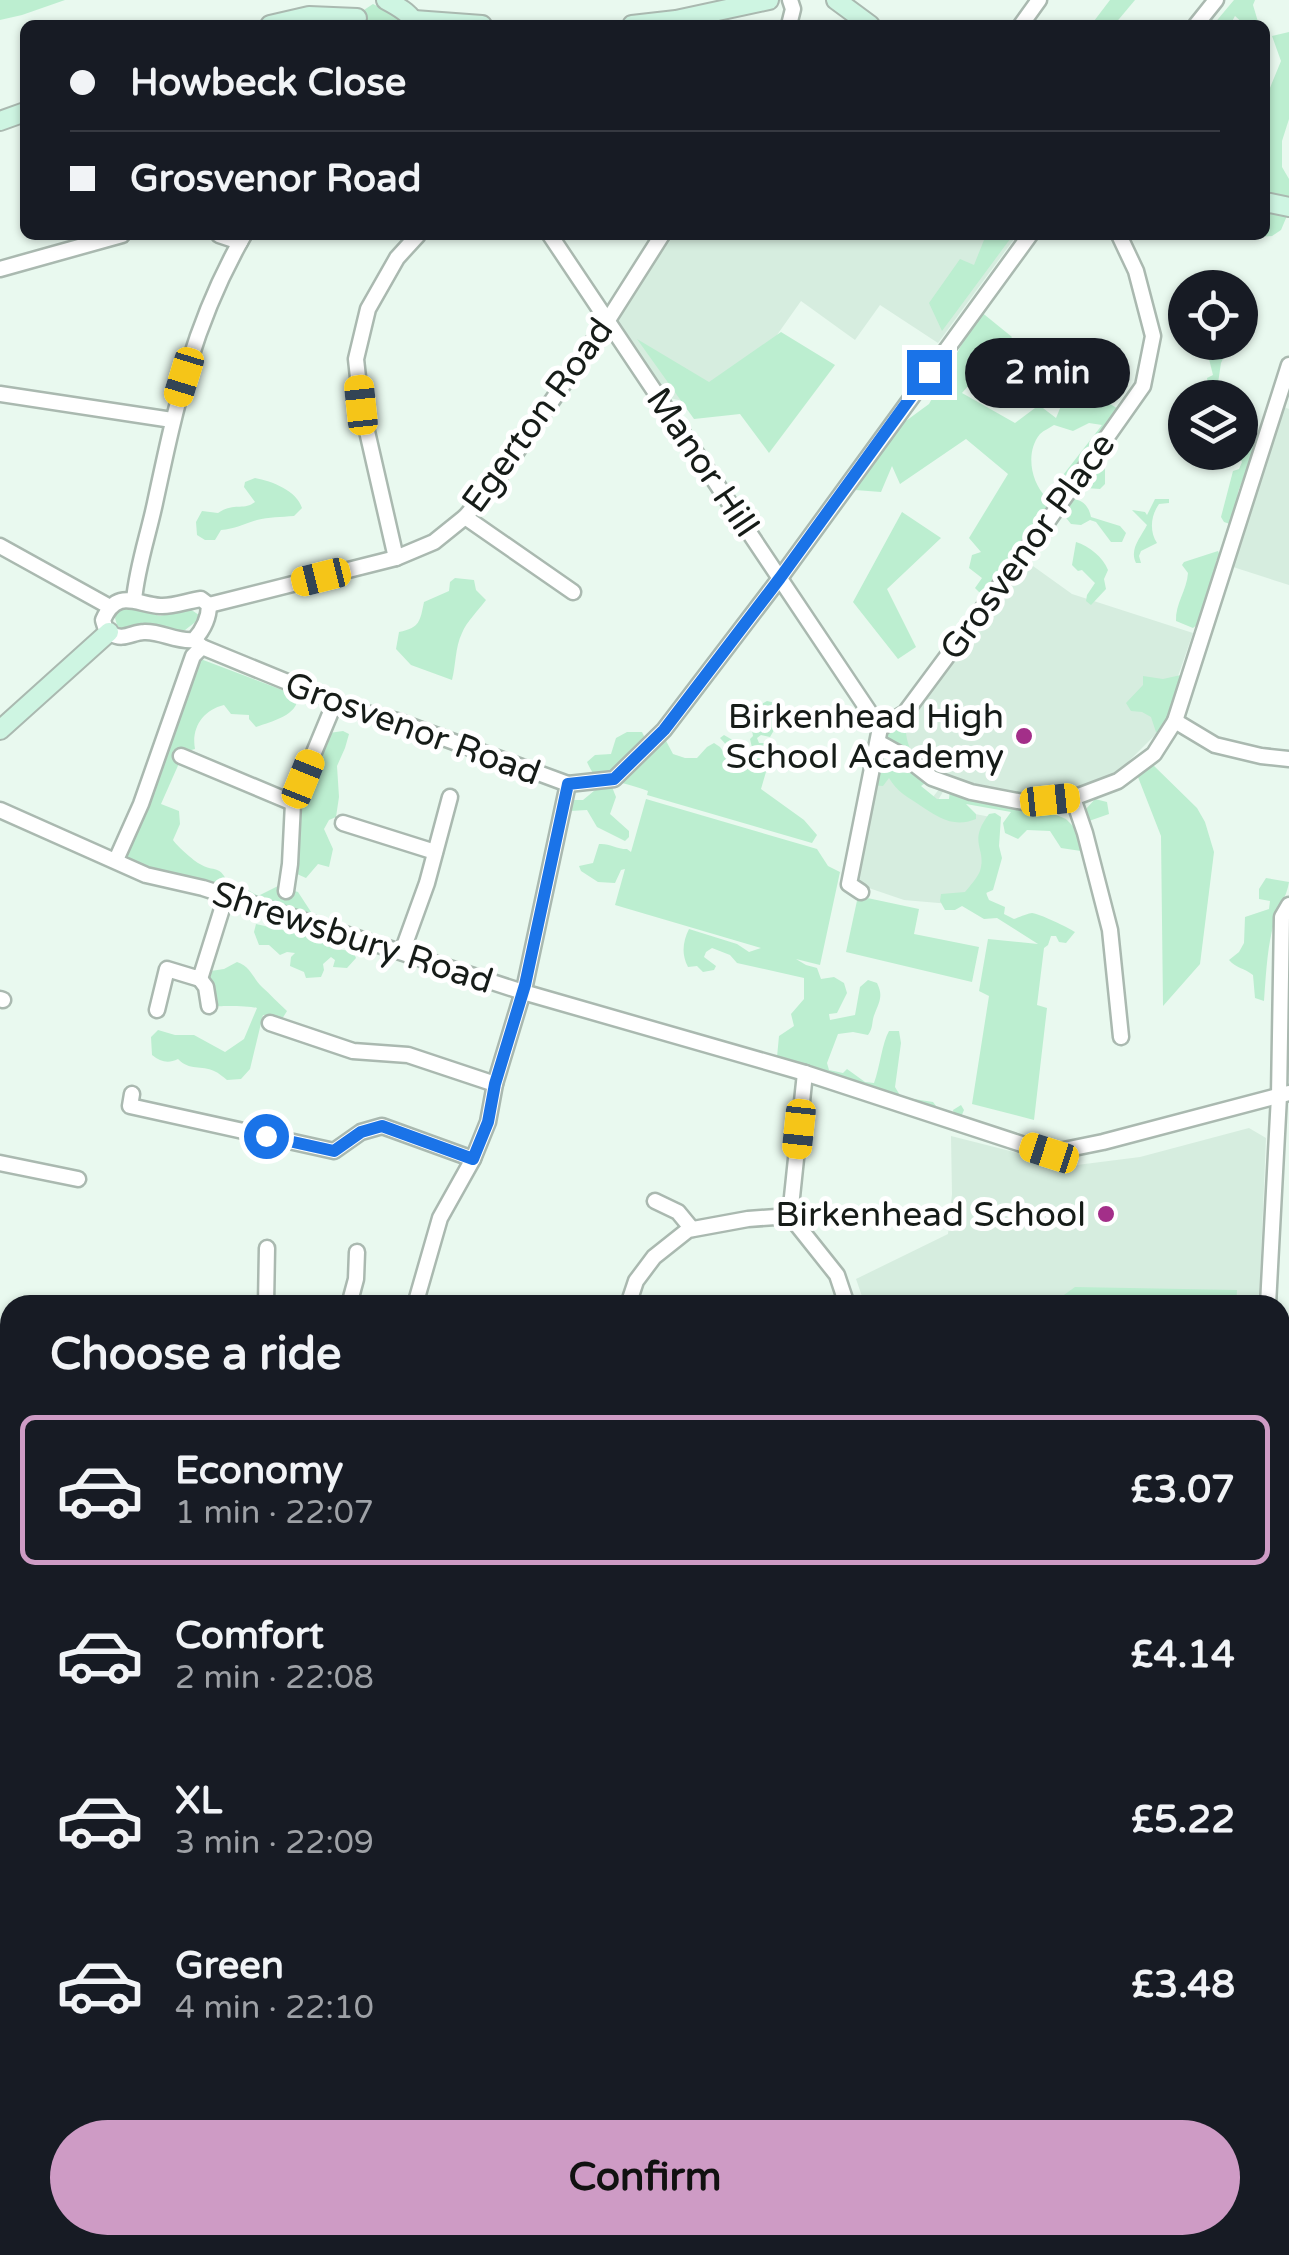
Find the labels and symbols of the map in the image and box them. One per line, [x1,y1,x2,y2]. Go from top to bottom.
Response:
street label: Egerton Road [453,310,622,521]
callout: 2 min [964,337,1129,407]
car [161,344,207,410]
route end [907,350,952,395]
car [343,374,379,436]
street label: Manor Hill [637,380,767,545]
street label: Grosvenor Place [931,425,1124,668]
car [288,555,354,599]
street label: Grosvenor Road [279,663,546,795]
place label: Birkenhead High School Academy [726,696,1004,778]
marker: Birkenhead High School Academy [1013,725,1035,747]
car [278,746,328,812]
car [1019,782,1081,818]
street label: Shrewsbury Road [207,873,498,1003]
car [781,1098,817,1160]
route start [244,1114,289,1159]
car [1016,1129,1082,1177]
place label: Birkenhead School [775,1194,1086,1236]
marker: Birkenhead School [1095,1203,1117,1225]

